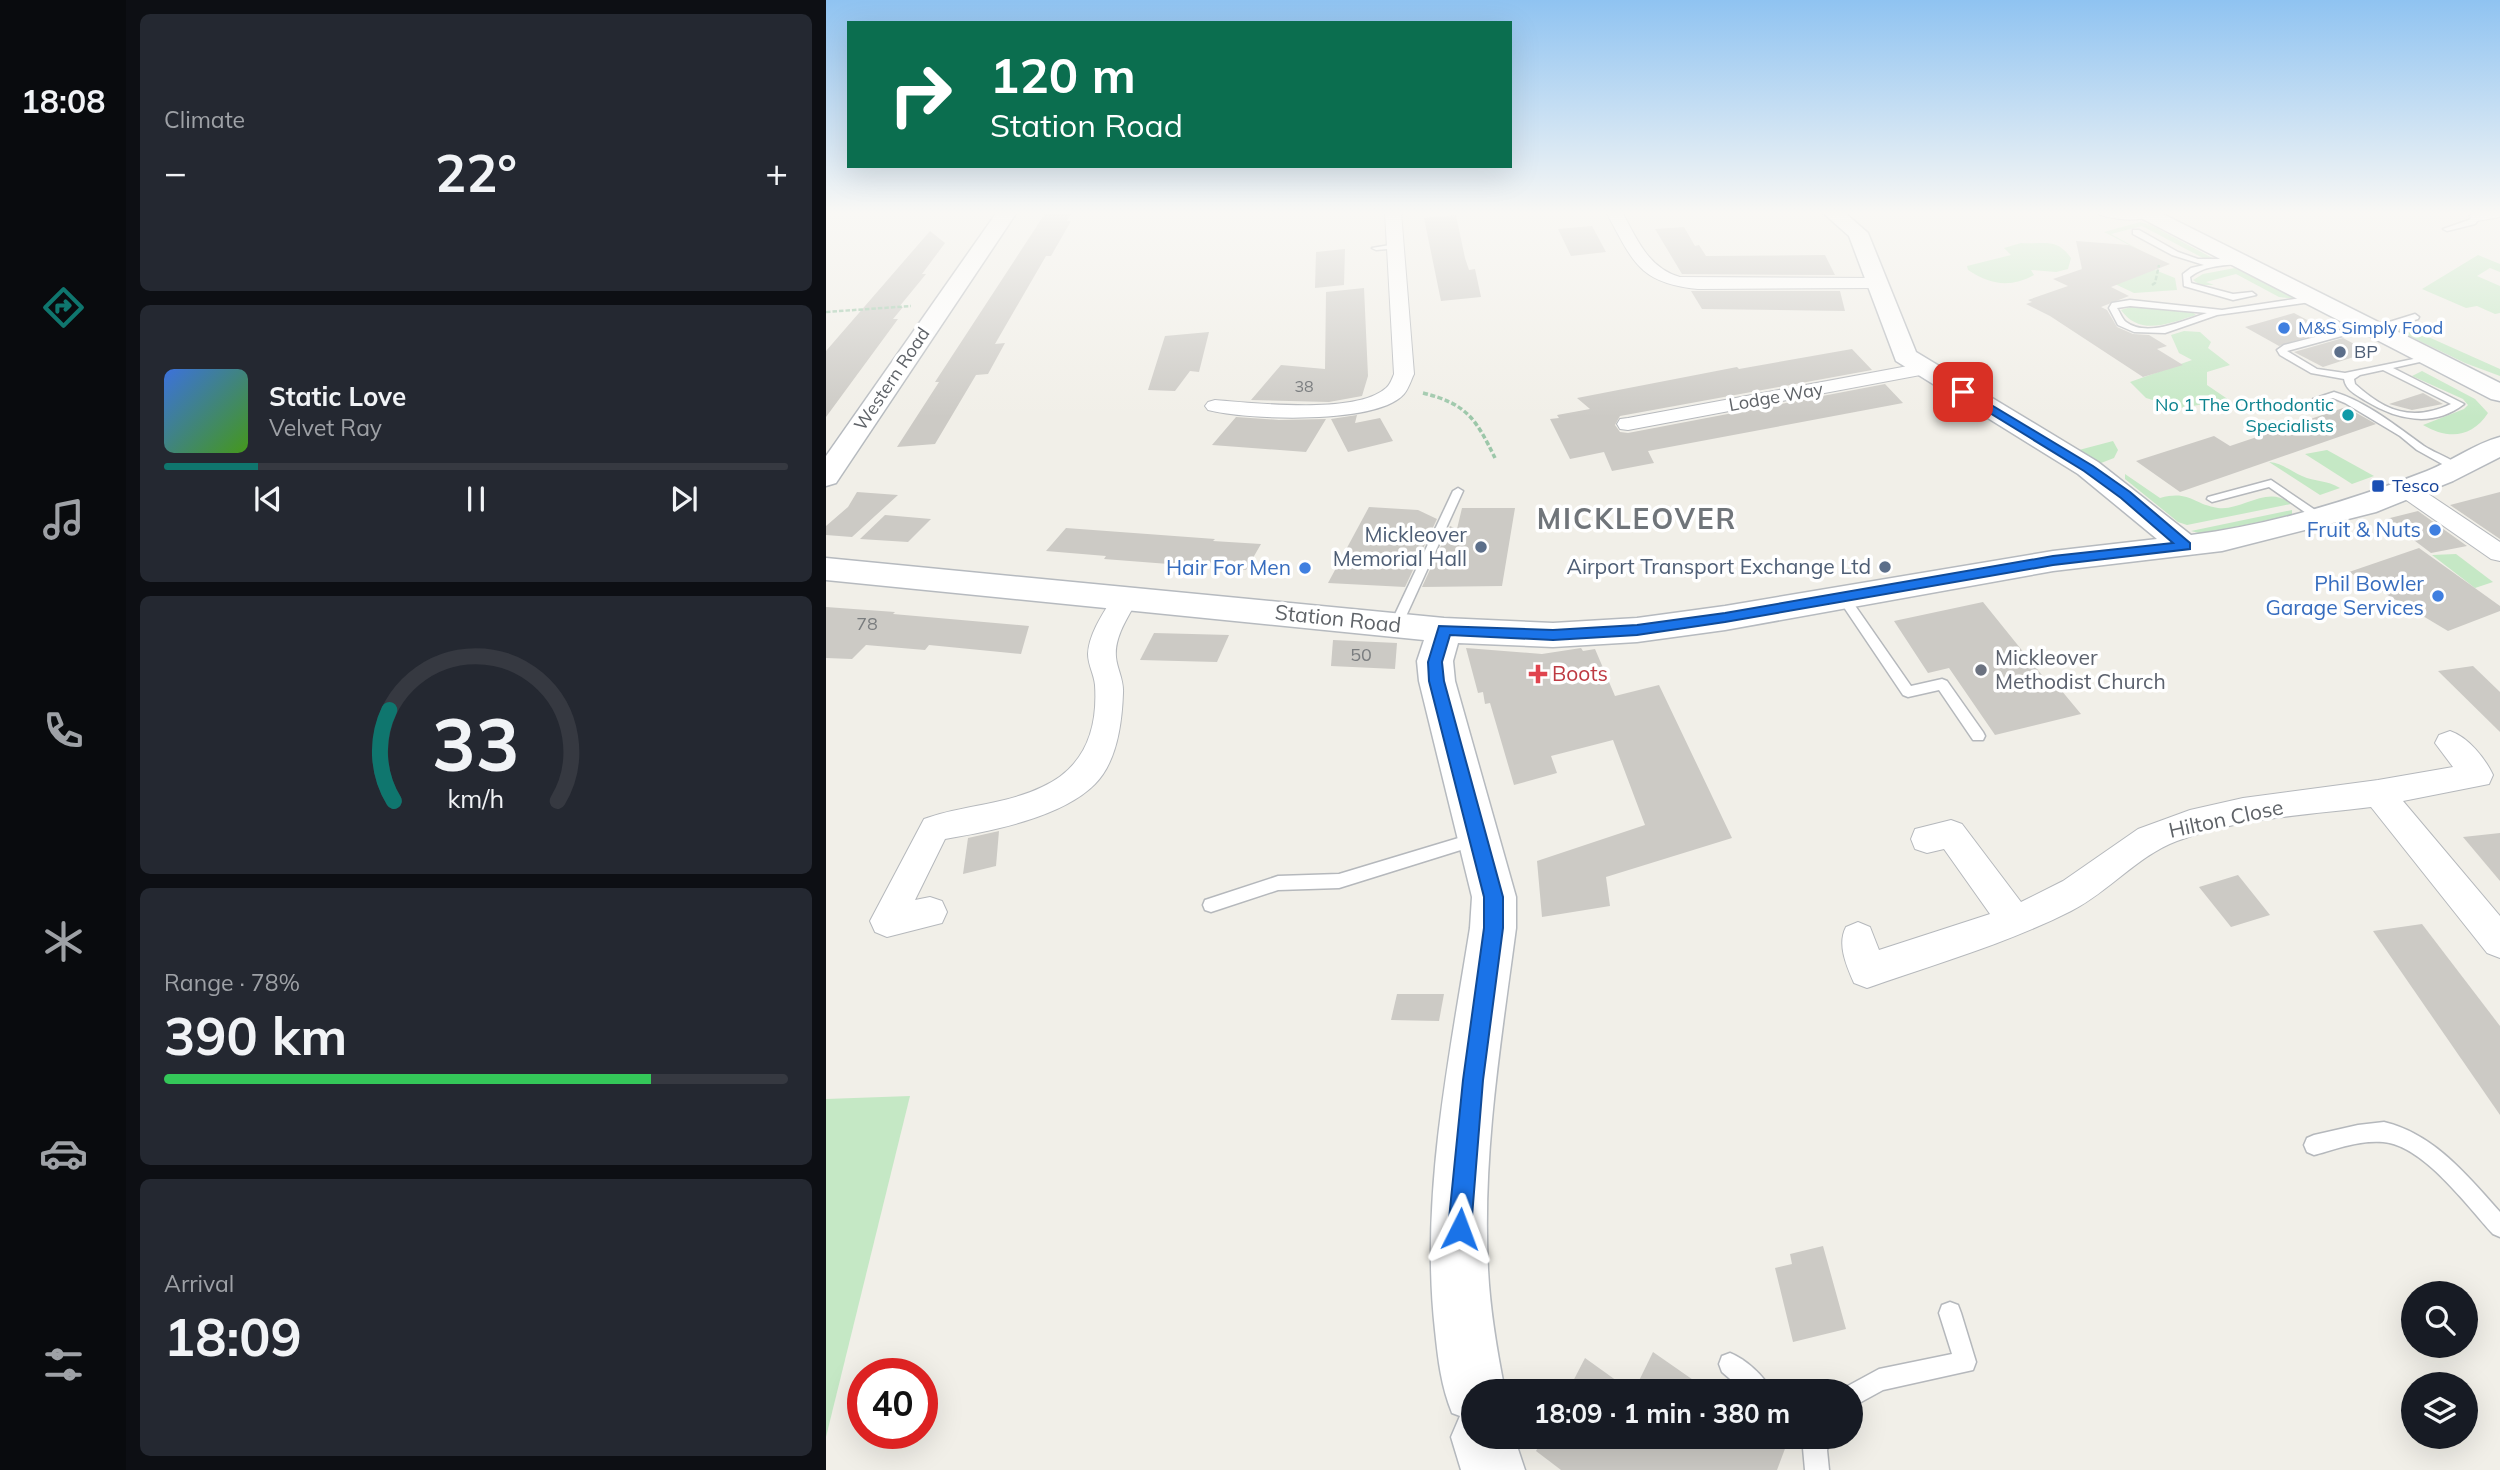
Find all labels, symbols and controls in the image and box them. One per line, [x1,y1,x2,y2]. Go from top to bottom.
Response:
text: 120 m [990,44,1136,105]
icon: right [875,49,966,140]
text: 18:08 [21,81,105,121]
text: Climate [164,105,245,134]
text: Station Road [990,105,1183,145]
text: 22° [435,140,517,205]
text: − [164,148,187,196]
text: + [765,148,788,196]
icon: directions [39,283,88,332]
place label: M&S Simply Food [2298,316,2443,339]
marker: M&S Simply Food [2276,320,2292,336]
street label: Western Road [849,323,935,435]
place label: BP [2354,340,2378,363]
marker: BP [2332,344,2348,360]
pin [1933,362,1993,422]
icon: arrive [1944,373,1982,411]
house number: 38 [1294,376,1314,396]
street label: Lodge Way [1727,377,1825,416]
text: Static Love [269,380,406,413]
place label: No 1 The Orthodontic Specialists [2155,393,2334,437]
marker: No 1 The Orthodontic Specialists [2340,407,2356,423]
text: Velvet Ray [269,413,382,442]
place label: Tesco [2392,474,2439,497]
marker: Tesco [2370,478,2386,494]
icon: previous [249,480,287,518]
icon: pause [457,480,495,518]
icon: next [665,480,703,518]
icon: music [39,495,88,544]
district label: MICKLEOVER [1537,501,1737,536]
place label: Fruit & Nuts [2307,516,2421,542]
place label: Mickleover Memorial Hall [1333,521,1467,571]
marker: Fruit & Nuts [2427,522,2443,538]
marker: Mickleover Memorial Hall [1473,539,1489,555]
place label: Airport Transport Exchange Ltd [1567,553,1871,579]
place label: Hair For Men [1166,554,1291,580]
marker: Airport Transport Exchange Ltd [1877,559,1893,575]
marker: Hair For Men [1297,560,1313,576]
place label: Phil Bowler Garage Services [2265,570,2424,620]
marker: Phil Bowler Garage Services [2430,588,2446,604]
street label: Station Road [1274,598,1402,638]
house number: 78 [856,612,878,635]
house number: 50 [1350,643,1372,666]
place label: Mickleover Methodist Church [1995,644,2166,694]
place label: Boots [1552,660,1608,686]
marker: Mickleover Methodist Church [1973,662,1989,678]
marker: Boots [1530,666,1546,682]
text: 33 [432,698,520,789]
icon: phone [39,706,88,755]
text: km/h [448,783,504,814]
street label: Hilton Close [2166,793,2285,843]
icon: climate [39,917,88,966]
text: Range · 78% [164,968,300,997]
text: 390 km [164,1003,347,1068]
icon: car [39,1129,88,1178]
position arrow [1423,1192,1497,1266]
text: Arrival [164,1269,234,1298]
map controls [2401,1281,2478,1449]
button: search [2401,1281,2478,1358]
text: 18:09 [164,1304,302,1369]
icon: filters [39,1340,88,1389]
speed limit sign: 40 [847,1358,938,1449]
button: layers [2401,1372,2478,1449]
text: 18:09 · 1 min · 380 m [1534,1397,1790,1430]

